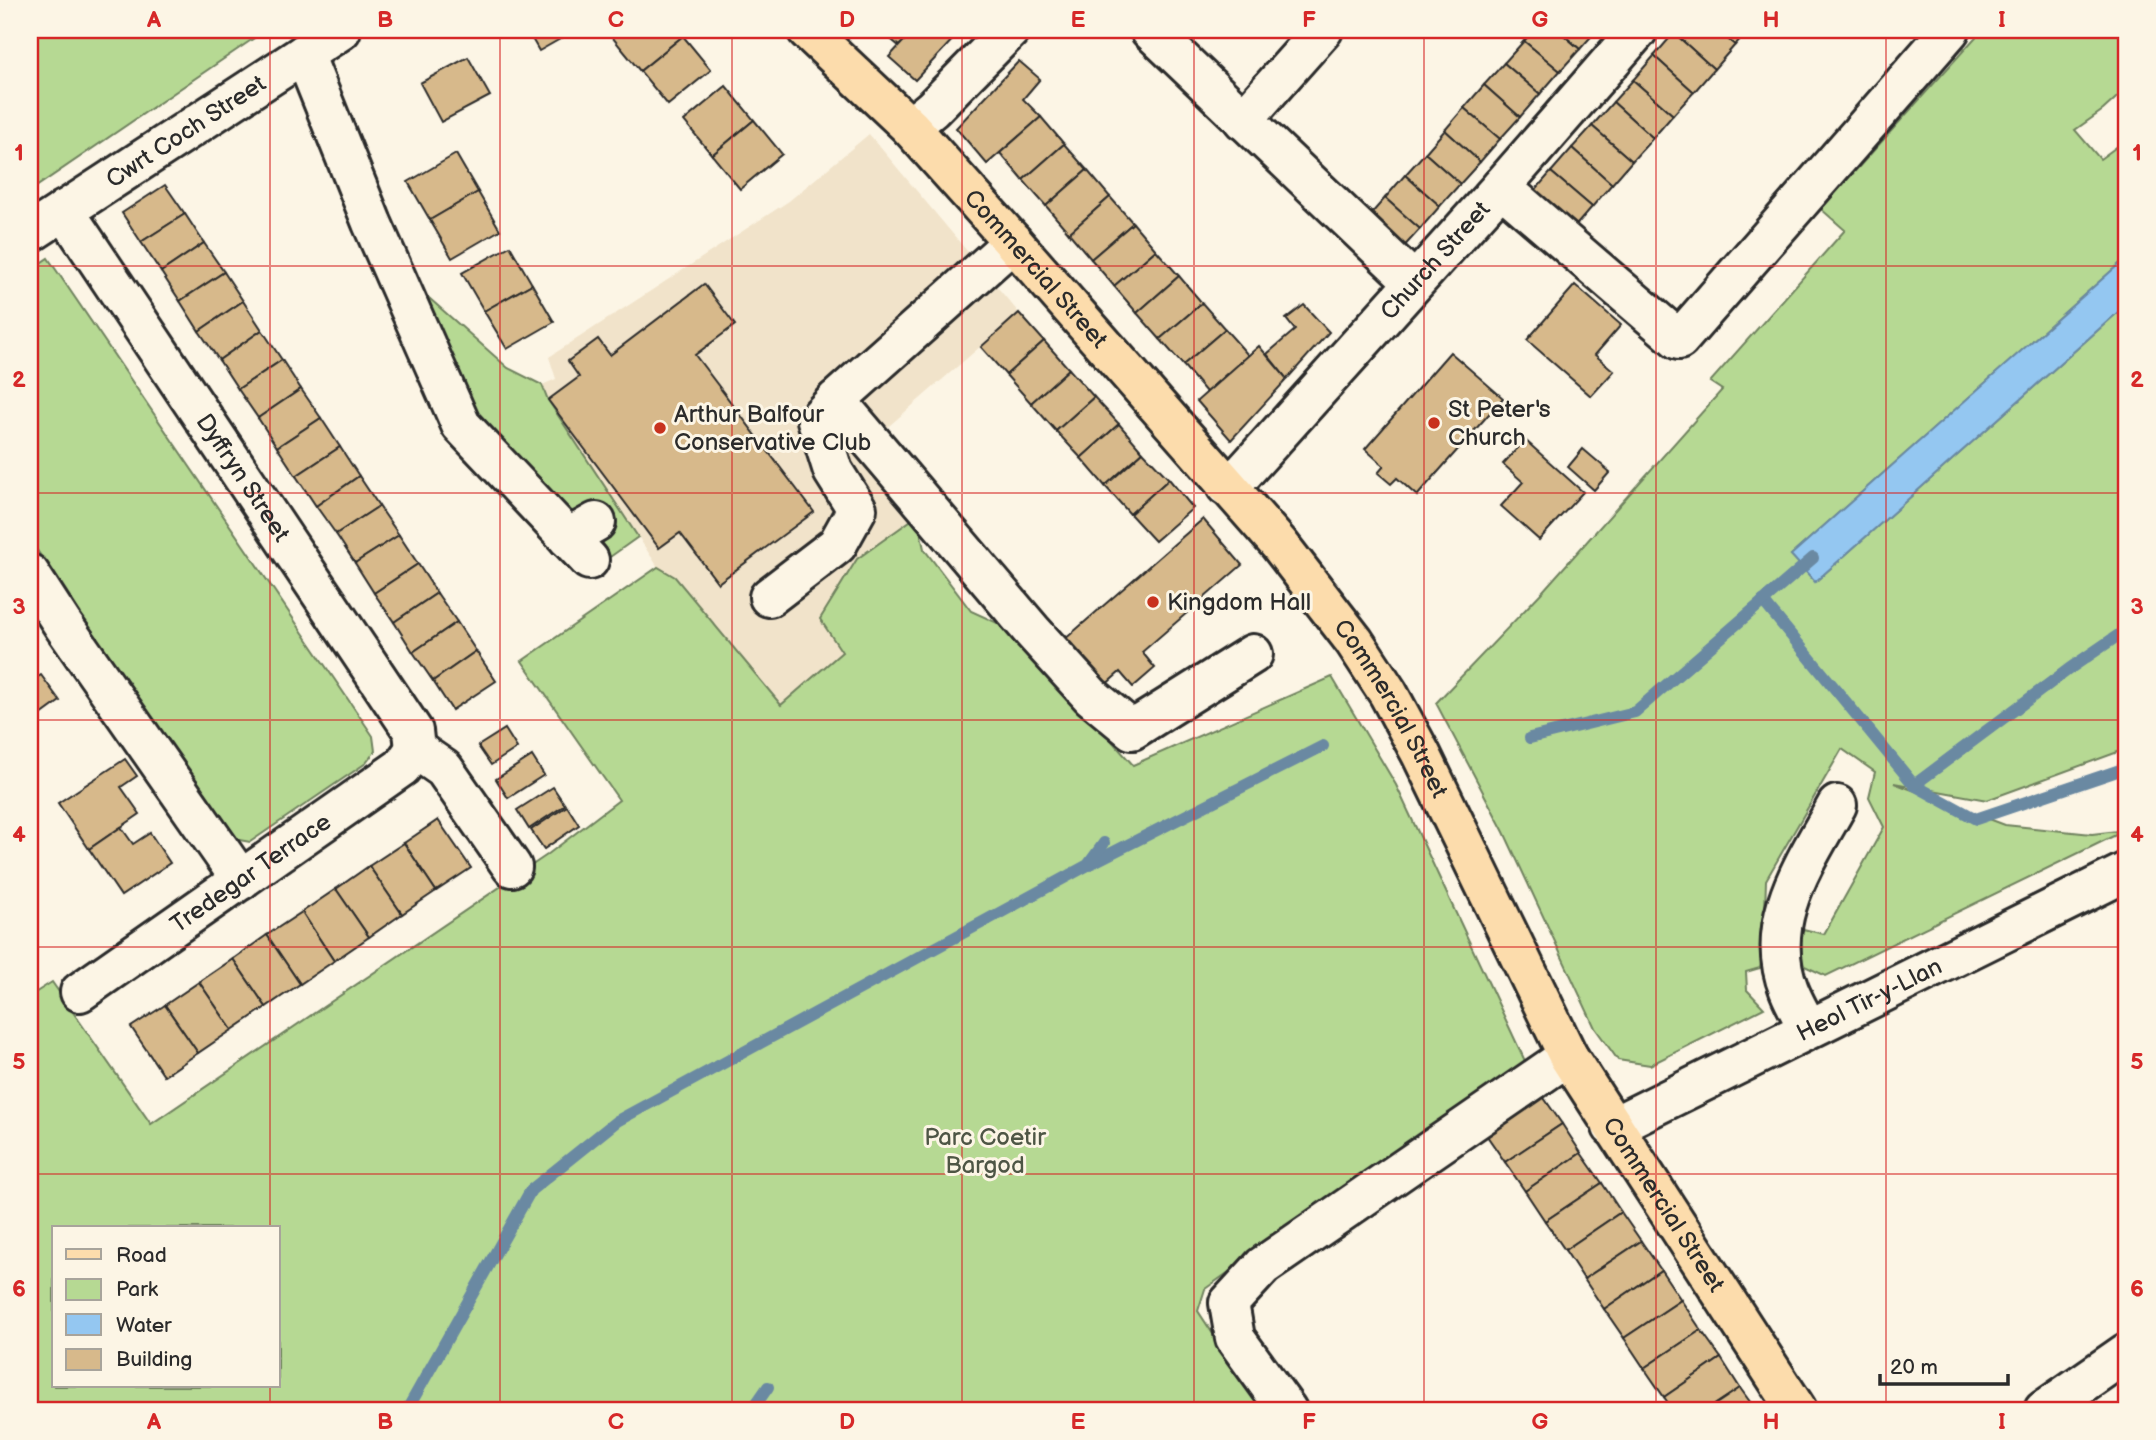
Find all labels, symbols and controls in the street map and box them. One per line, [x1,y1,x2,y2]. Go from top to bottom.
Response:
text: A [146,6,162,34]
text: B [377,6,393,34]
text: C [608,6,624,34]
text: D [839,6,855,34]
text: E [1071,6,1086,34]
text: F [1302,6,1316,34]
text: G [1532,6,1549,34]
text: H [1762,6,1780,34]
text: I [1998,6,2006,34]
street label: Cwrt Coch Street [100,68,272,194]
text: 1 [14,139,24,167]
text: 1 [2132,139,2142,167]
street label: Commercial Street [958,183,1114,354]
street label: Church Street [1374,194,1496,326]
text: 2 [12,366,26,394]
text: 2 [2130,366,2144,394]
place label: St Peter's Church [1448,395,1551,452]
place label: Arthur Balfour Conservative Club [674,400,871,457]
street label: Dyffryn Street [190,408,297,547]
marker: St Peter's Church [1426,415,1442,431]
marker: Arthur Balfour Conservative Club [652,420,668,436]
place label: Kingdom Hall [1167,588,1311,617]
text: 3 [12,593,26,621]
text: 3 [2130,593,2144,621]
marker: Kingdom Hall [1145,594,1161,610]
street label: Commercial Street [1328,613,1455,803]
street label: Tredegar Terrace [165,807,336,939]
text: 4 [12,821,26,849]
text: 4 [2130,821,2144,849]
street label: Heol Tir-y-Llan [1792,951,1946,1048]
text: 5 [12,1048,26,1076]
text: 5 [2130,1048,2144,1076]
street label: Commercial Street [1597,1112,1731,1298]
park label: Parc Coetir Bargod [924,1123,1046,1180]
legend [52,1226,280,1388]
text: Road [116,1243,167,1268]
text: 6 [12,1275,26,1303]
text: 6 [2130,1275,2144,1303]
text: Park [116,1277,159,1302]
text: Water [116,1313,172,1338]
scale bar [1880,1342,2007,1386]
text: Building [116,1347,192,1372]
text: 20 m [1890,1355,1938,1380]
text: A [146,1408,162,1436]
text: B [377,1408,393,1436]
text: C [608,1408,624,1436]
text: D [839,1408,855,1436]
text: E [1071,1408,1086,1436]
text: F [1302,1408,1316,1436]
text: G [1532,1408,1549,1436]
text: H [1762,1408,1780,1436]
text: I [1998,1408,2006,1436]

